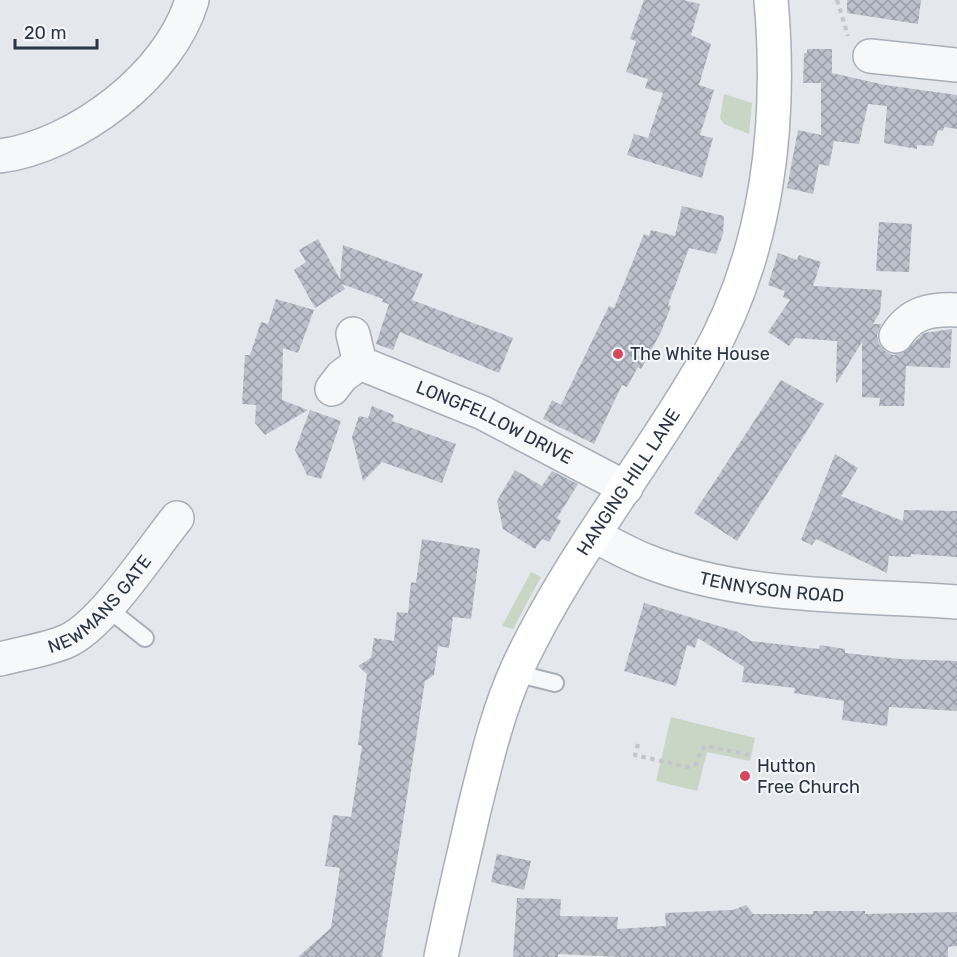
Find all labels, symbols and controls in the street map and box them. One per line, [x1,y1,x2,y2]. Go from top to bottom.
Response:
scale bar [15,12,98,50]
text: 20 m [24,22,66,44]
place label: The White House [630,343,770,365]
marker: The White House [611,347,625,361]
street label: LONGFELLOW DRIVE [413,376,576,469]
street label: HANGING HILL LANE [572,405,685,560]
street label: NEWMANS GATE [45,551,156,658]
street label: TENNYSON ROAD [697,567,845,607]
place label: Hutton Free Church [757,755,860,798]
marker: Hutton Free Church [738,769,752,783]

